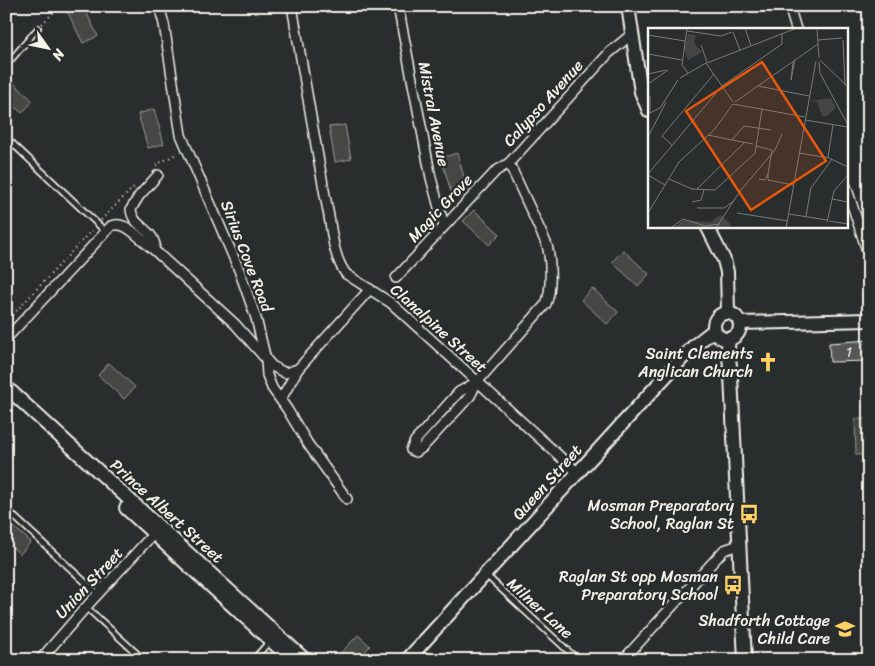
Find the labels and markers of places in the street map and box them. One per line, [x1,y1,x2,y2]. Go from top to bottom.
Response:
place label: Saint Clements Anglican Church [637,339,754,386]
church icon: Saint Clements Anglican Church [757,351,779,373]
place label: Mosman Preparatory School, Raglan St [588,491,735,538]
bus stop icon: Mosman Preparatory School, Raglan St [738,503,760,525]
place label: Raglan St opp Mosman Preparatory School [559,562,718,609]
bus stop icon: Raglan St opp Mosman Preparatory School [722,574,744,596]
place label: Shadforth Cottage Child Care [698,606,830,653]
school or university icon: Shadforth Cottage Child Care [834,618,856,640]

